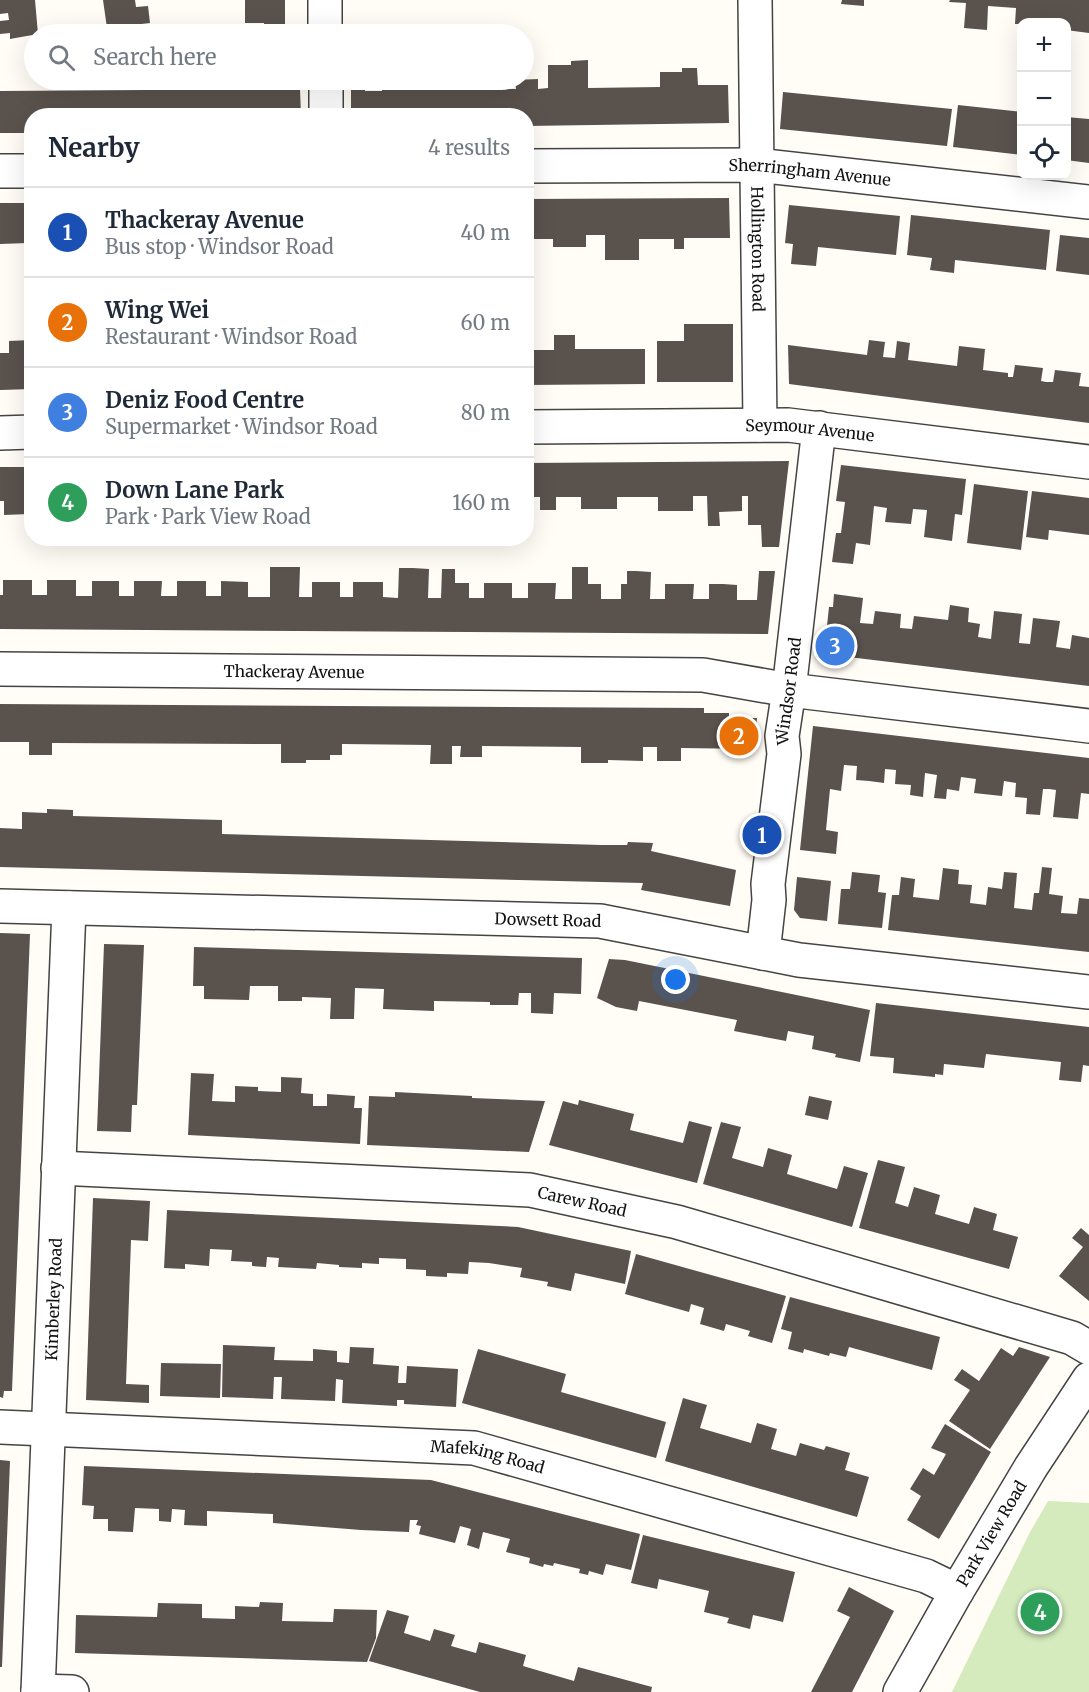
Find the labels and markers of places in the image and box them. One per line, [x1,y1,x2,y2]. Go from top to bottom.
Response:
pin: 3 [816,624,854,668]
pin: 2 [720,714,758,758]
pin: 1 [742,812,782,858]
pin: 4 [1020,1590,1060,1634]

